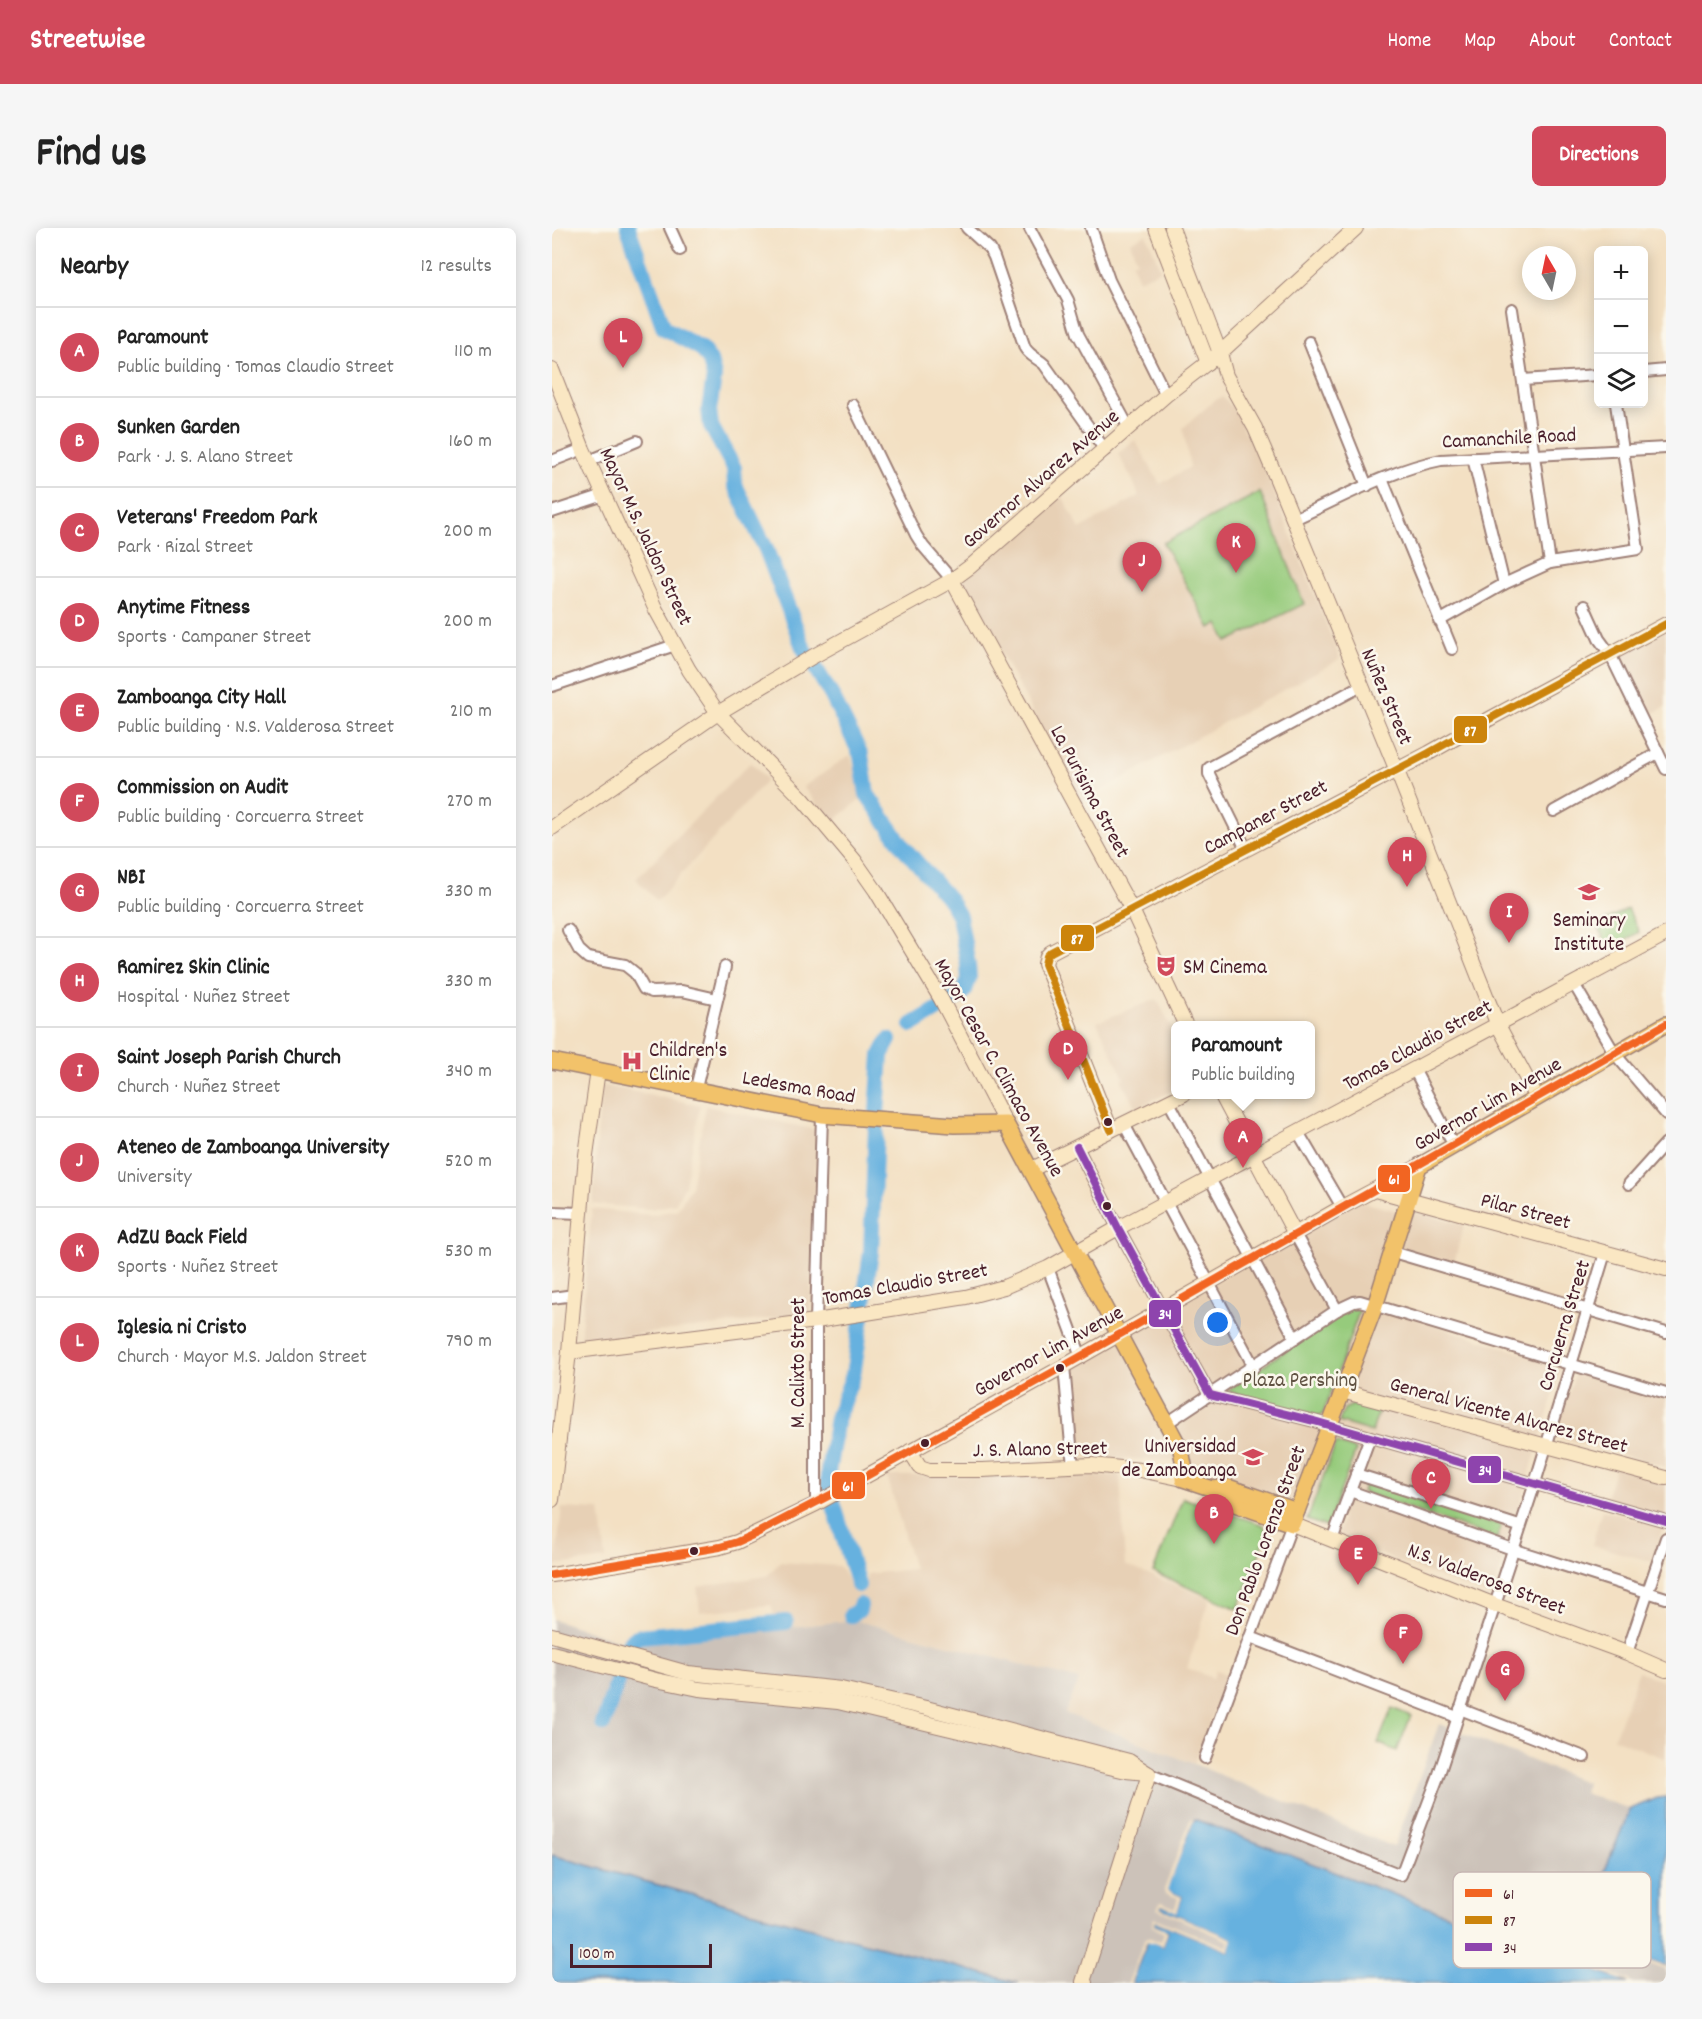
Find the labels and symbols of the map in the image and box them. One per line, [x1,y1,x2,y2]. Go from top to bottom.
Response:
north arrow [1522,246,1576,300]
pin: L [604,318,642,368]
street label: Governor Alvarez Avenue [957,403,1127,557]
street label: Camanchile Road [1441,421,1577,458]
street label: Mayor M.S. Jaldon Street [590,443,699,631]
pin: K [1216,524,1256,573]
pin: J [1122,542,1162,592]
street label: Nuñez Street [1351,644,1419,750]
line badge: 87 [1453,715,1488,744]
street label: La Purisima Street [1041,721,1136,864]
text: 87 [1464,721,1476,744]
street label: Campaner Street [1199,773,1334,864]
pin: H [1388,838,1426,887]
school or university icon: Seminary Institute [1577,880,1601,904]
pin: I [1490,894,1528,943]
place label: Seminary Institute [1553,907,1626,961]
line badge: 87 [1060,924,1095,952]
text: 87 [1071,929,1083,952]
street label: Mayor Cesar C. Climaco Avenue [925,954,1070,1183]
theatre icon: SM Cinema [1154,954,1178,978]
place label: SM Cinema [1183,954,1268,984]
street label: Tomas Claudio Street [1338,993,1499,1100]
pin: D [1048,1030,1088,1080]
place label: Children's Clinic [649,1037,727,1091]
hospital icon: Children's Clinic [620,1049,644,1073]
street label: Governor Lim Avenue [1409,1051,1568,1160]
street label: Ledesma Road [740,1064,857,1114]
unlabelled marker [1102,1116,1114,1128]
pin: A [1224,1118,1262,1168]
line badge: 61 [1377,1164,1411,1193]
text: 61 [1388,1169,1400,1192]
street label: Pilar Street [1477,1187,1574,1239]
unlabelled marker [1101,1200,1113,1212]
street label: Corcuerra Street [1532,1256,1600,1395]
street label: Tomas Claudio Street [821,1257,991,1315]
street label: M. Calixto Street [785,1298,815,1428]
street label: Governor Lim Avenue [969,1299,1130,1406]
line badge: 34 [1148,1299,1182,1328]
text: 34 [1158,1304,1172,1327]
your location [1203,1308,1232,1337]
unlabelled marker [1054,1362,1066,1374]
park label: Plaza Pershing [1243,1367,1357,1397]
street label: General Vicente Alvarez Street [1386,1371,1631,1463]
place label: Universidad de Zamboanga [1122,1433,1237,1487]
street label: J. S. Alano Street [972,1435,1108,1467]
unlabelled marker [919,1437,931,1449]
street label: Don Pablo Lorenzo Street [1218,1442,1315,1640]
school or university icon: Universidad de Zamboanga [1241,1445,1265,1469]
line badge: 34 [1467,1455,1502,1484]
pin: C [1412,1460,1450,1509]
text: 34 [1478,1460,1492,1483]
line badge: 61 [831,1471,866,1500]
text: 61 [842,1476,854,1499]
pin: B [1194,1494,1234,1544]
pin: E [1338,1536,1378,1585]
street label: N.S. Valderosa Street [1403,1537,1570,1625]
unlabelled marker [688,1545,700,1557]
pin: F [1384,1614,1422,1664]
pin: G [1486,1652,1524,1701]
legend [1453,1872,1651,1968]
text: 61 [1503,1884,1514,1907]
text: 87 [1503,1911,1516,1934]
text: 34 [1503,1938,1517,1961]
scale bar [570,1941,712,1968]

